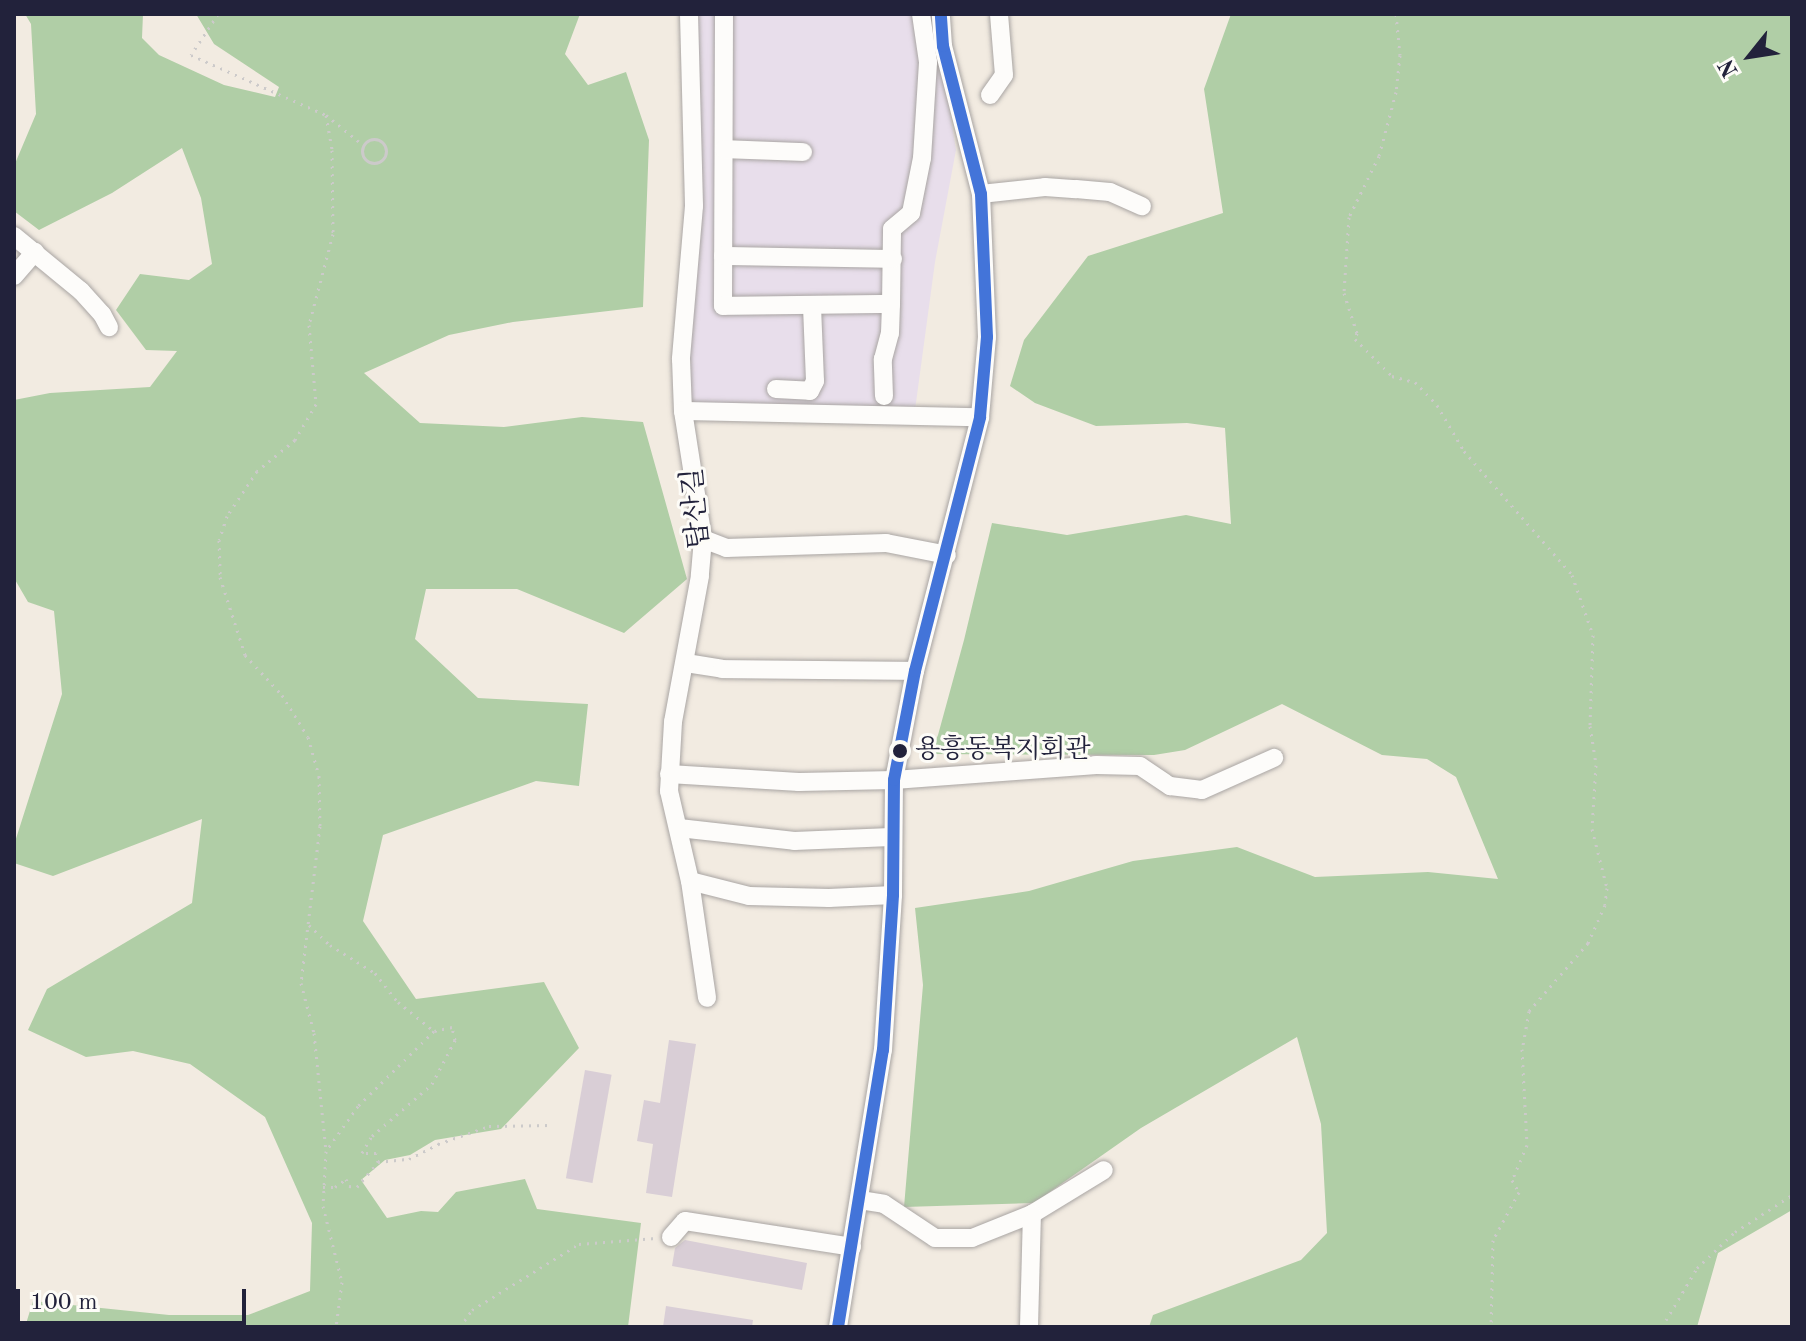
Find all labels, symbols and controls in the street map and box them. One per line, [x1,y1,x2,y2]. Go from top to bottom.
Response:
north arrow [1710,16,1790,96]
text: N [1715,55,1743,81]
street label: 탑산길 [677,466,717,550]
place label: 용흥동복지회관 [915,735,1091,767]
marker: 용흥동복지회관 [892,743,908,759]
scale bar [20,1273,250,1323]
text: 100 m [30,1291,98,1315]

